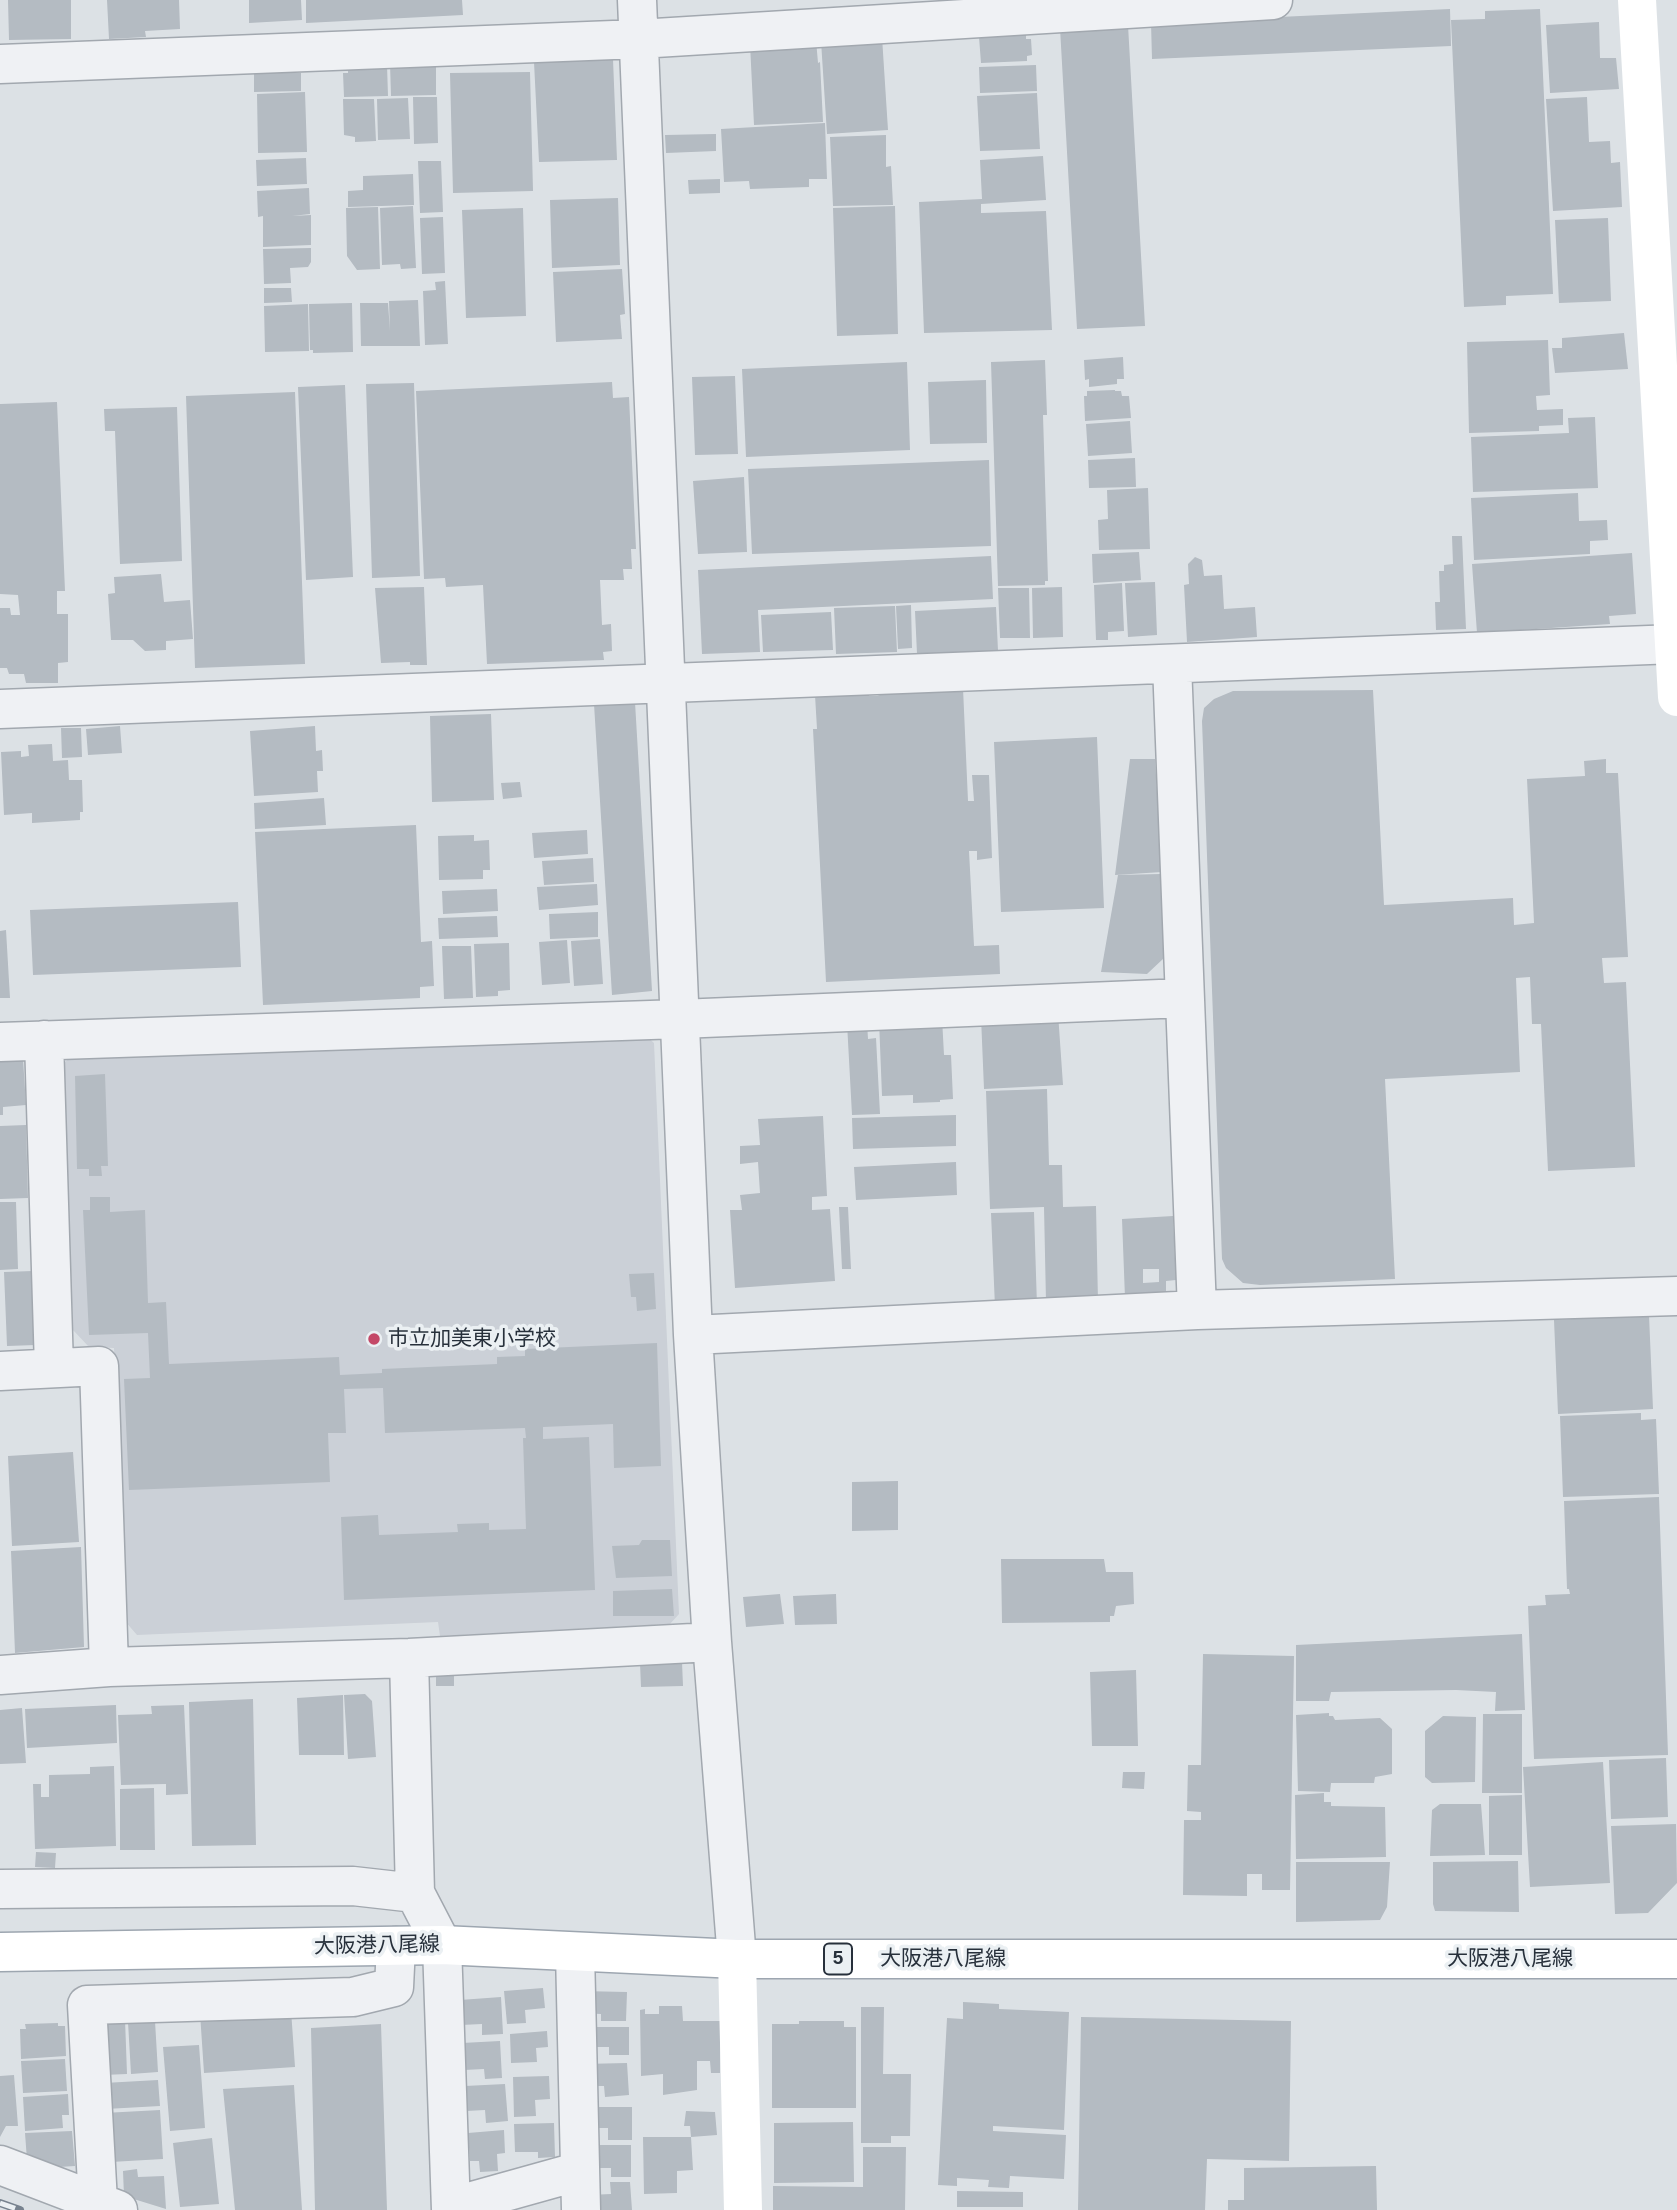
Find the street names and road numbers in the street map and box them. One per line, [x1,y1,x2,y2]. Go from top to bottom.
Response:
street label: 大阪港八尾線 [314,1932,440,1960]
road number: 5 [824,1943,852,1974]
street label: 大阪港八尾線 [880,1946,1006,1972]
street label: 大阪港八尾線 [1447,1946,1573,1972]

